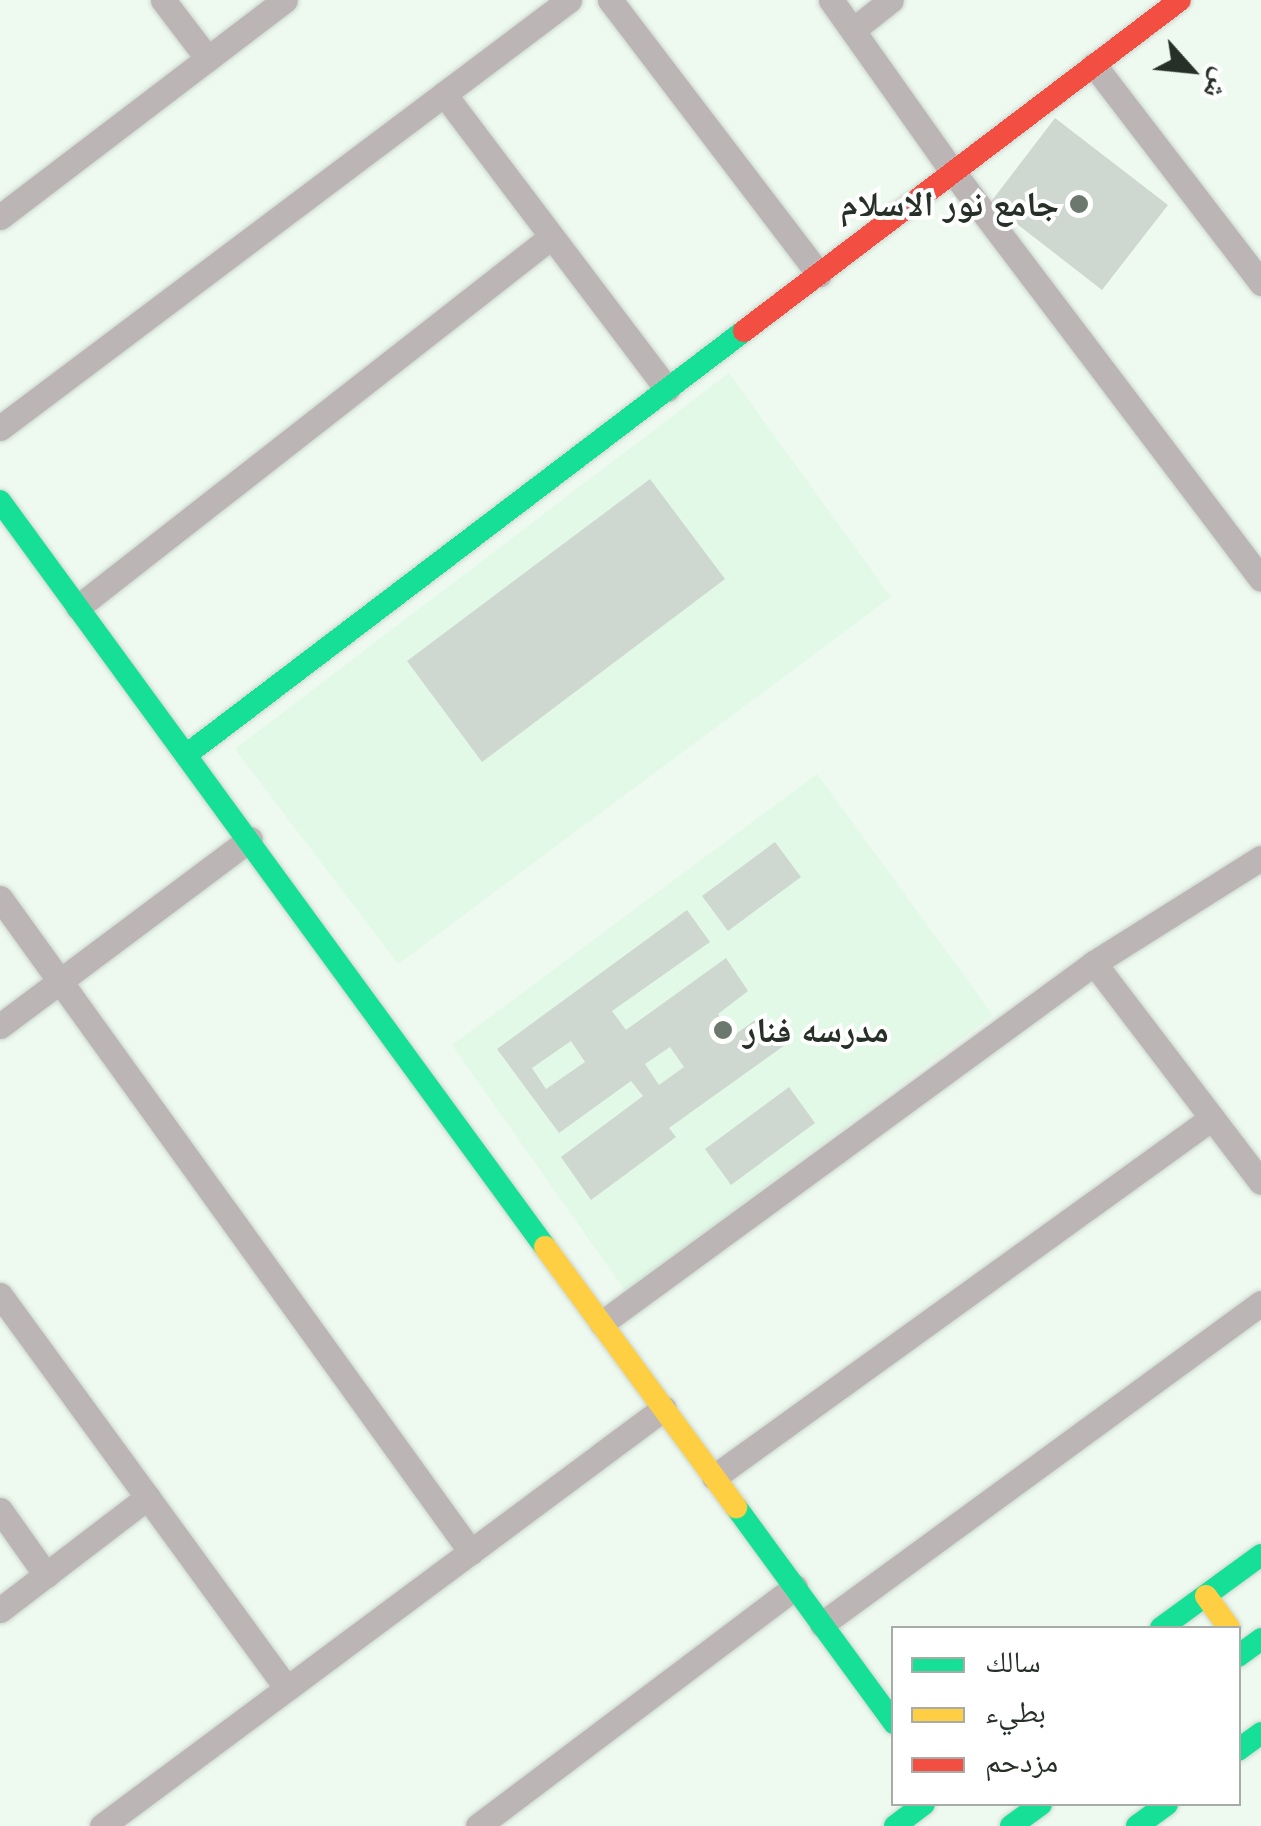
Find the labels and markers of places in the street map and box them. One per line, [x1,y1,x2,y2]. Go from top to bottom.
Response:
place label: جامع نور الاسلام [840,183,1059,225]
marker: جامع نور الاسلام [1068,193,1090,215]
place label: مدرسه فنار [743,1009,889,1051]
marker: مدرسه فنار [712,1019,734,1041]

